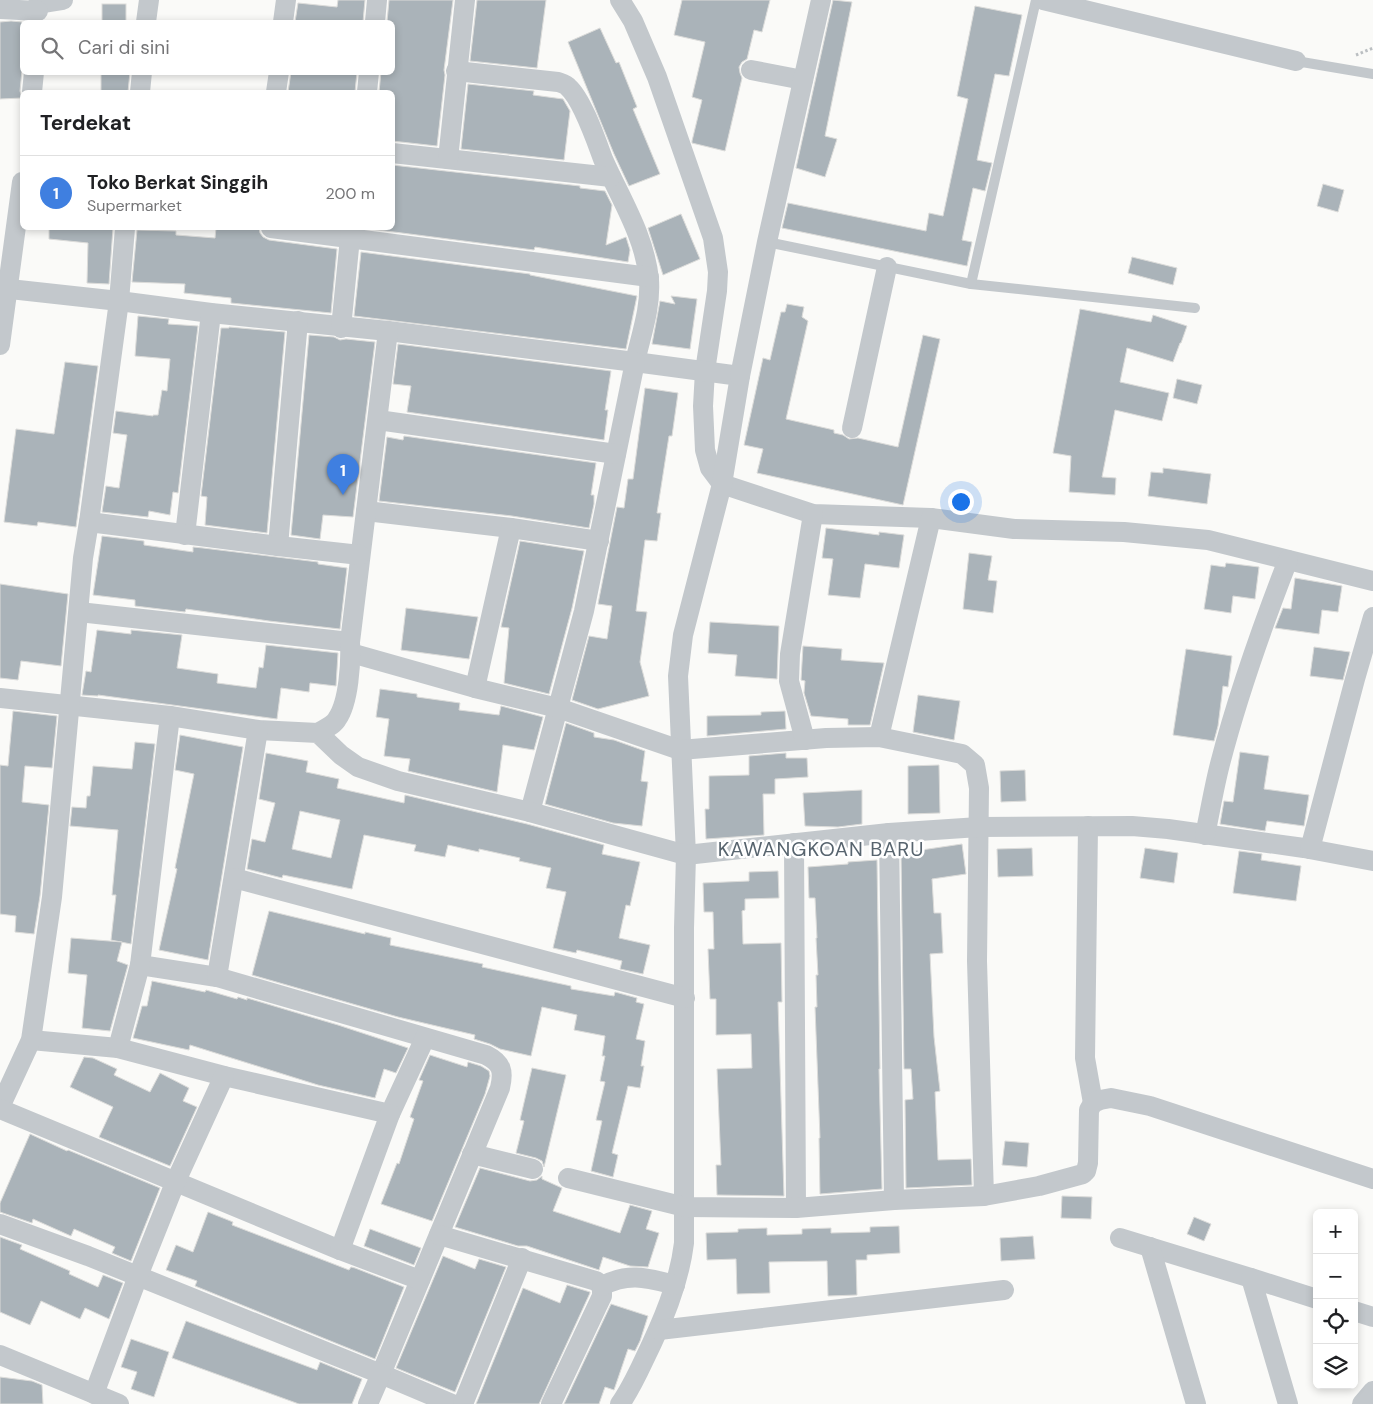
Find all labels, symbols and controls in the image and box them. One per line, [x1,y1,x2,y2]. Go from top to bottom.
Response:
search box [20,20,395,75]
icon: search [38,34,66,62]
text: Cari di sini [78,35,170,60]
text: Terdekat [40,109,131,137]
text: Toko Berkat Singgih [87,170,268,195]
text: 1 [53,183,59,204]
text: 200 m [326,183,375,204]
text: Supermarket [87,195,182,216]
pin: 1 [327,454,359,495]
your location [948,489,974,515]
district label: KAWANGKOAN BARU [718,836,924,862]
map controls [1313,1209,1358,1389]
button: + [1313,1209,1358,1254]
button: − [1313,1254,1358,1299]
button: locate [1313,1299,1358,1344]
button: layers [1313,1344,1358,1389]

